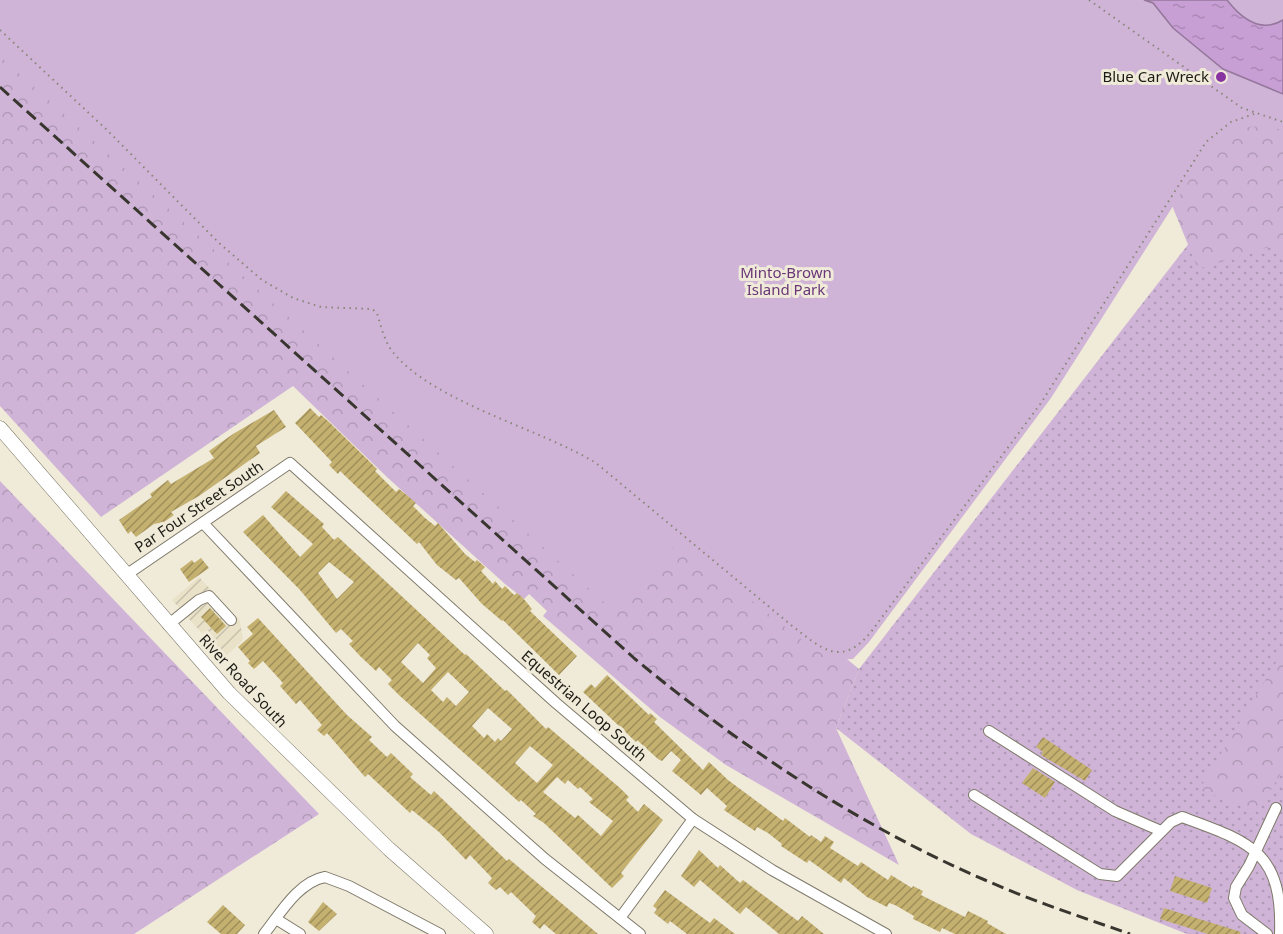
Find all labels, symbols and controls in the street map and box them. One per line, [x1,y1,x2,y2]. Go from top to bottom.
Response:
place label: Blue Car Wreck [1102,66,1209,86]
marker: Blue Car Wreck [1214,70,1228,84]
park label: Minto-Brown Island Park [740,262,832,299]
street label: Par Four Street South [130,456,267,557]
street label: River Road South [195,629,292,731]
street label: Equestrian Loop South [518,645,652,765]

